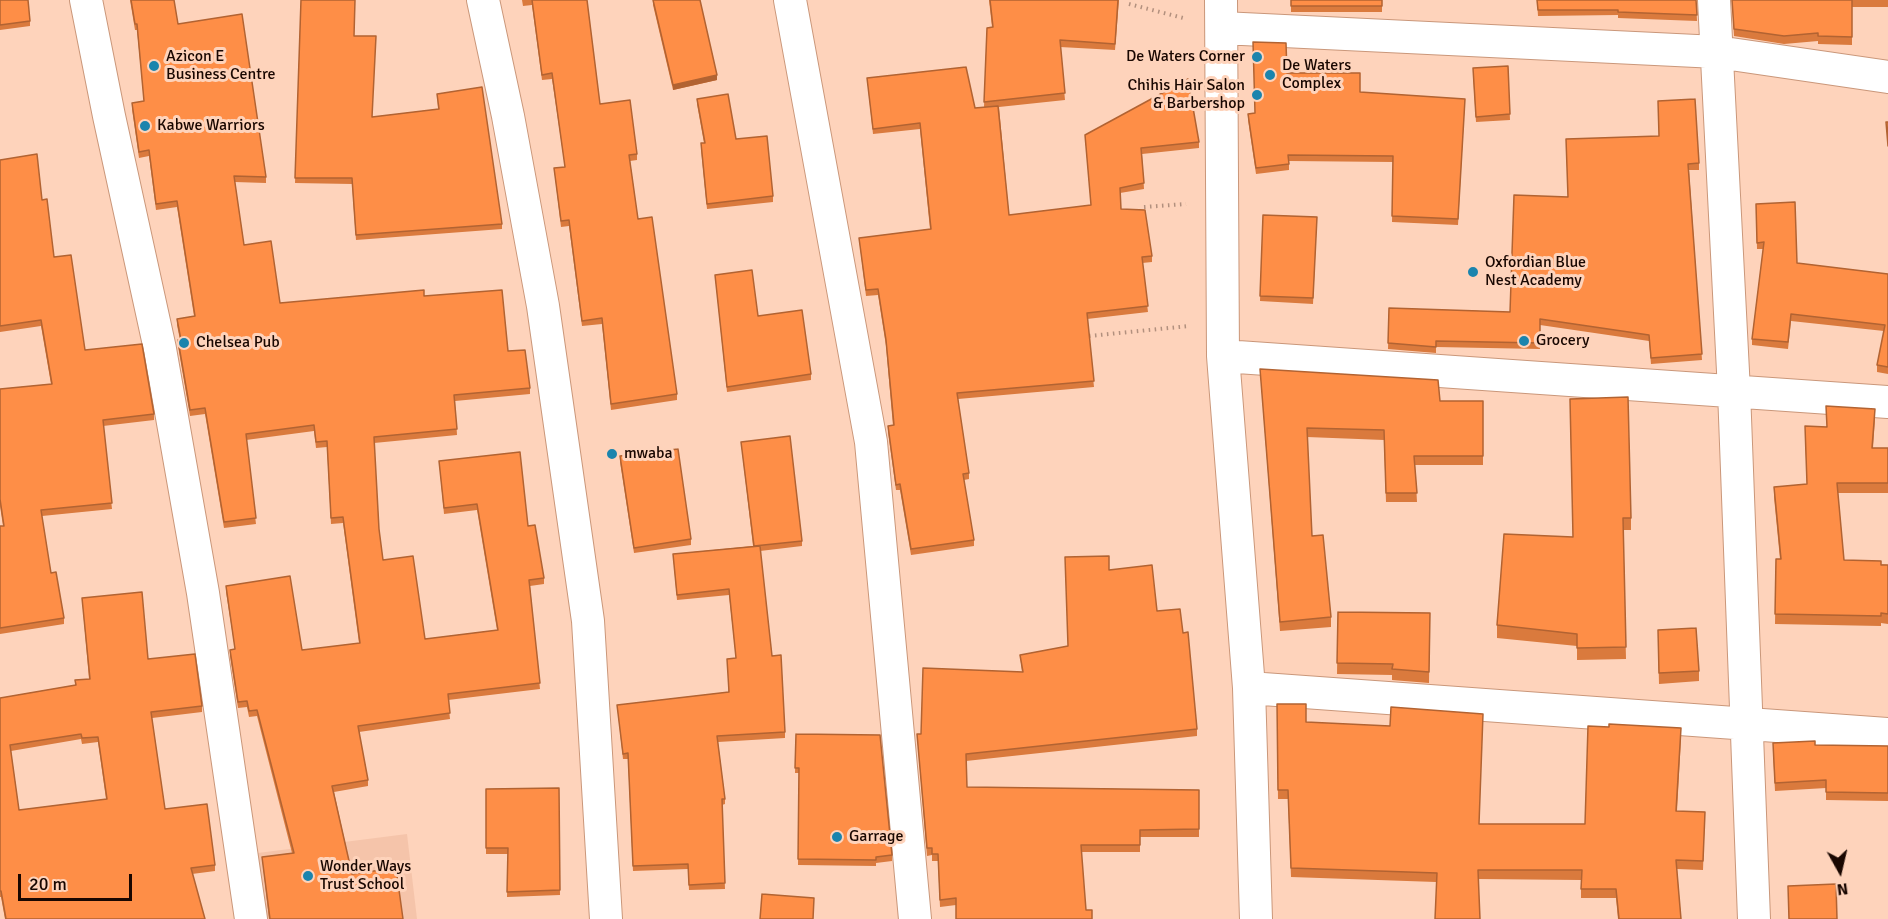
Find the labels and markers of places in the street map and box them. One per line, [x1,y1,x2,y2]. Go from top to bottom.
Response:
place label: Azicon E Business Centre [166,47,276,85]
place label: De Waters Corner [1126,47,1245,67]
marker: De Waters Corner [1250,50,1264,64]
place label: De Waters Complex [1282,56,1351,94]
marker: Azicon E Business Centre [147,59,161,73]
marker: De Waters Complex [1263,68,1277,82]
place label: Chihis Hair Salon & Barbershop [1127,76,1245,114]
marker: Chihis Hair Salon & Barbershop [1250,88,1264,102]
place label: Kabwe Warriors [157,116,265,136]
marker: Kabwe Warriors [138,119,152,133]
place label: Oxfordian Blue Nest Academy [1485,253,1586,291]
marker: Oxfordian Blue Nest Academy [1466,265,1480,279]
place label: Grocery [1536,331,1589,351]
place label: Chelsea Pub [196,333,280,353]
marker: Grocery [1517,334,1531,348]
marker: Chelsea Pub [177,336,191,350]
place label: mwaba [624,444,673,464]
marker: mwaba [605,447,619,461]
place label: Garrage [849,827,904,847]
marker: Garrage [830,830,844,844]
place label: Wonder Ways Trust School [320,857,411,895]
marker: Wonder Ways Trust School [301,869,315,883]

